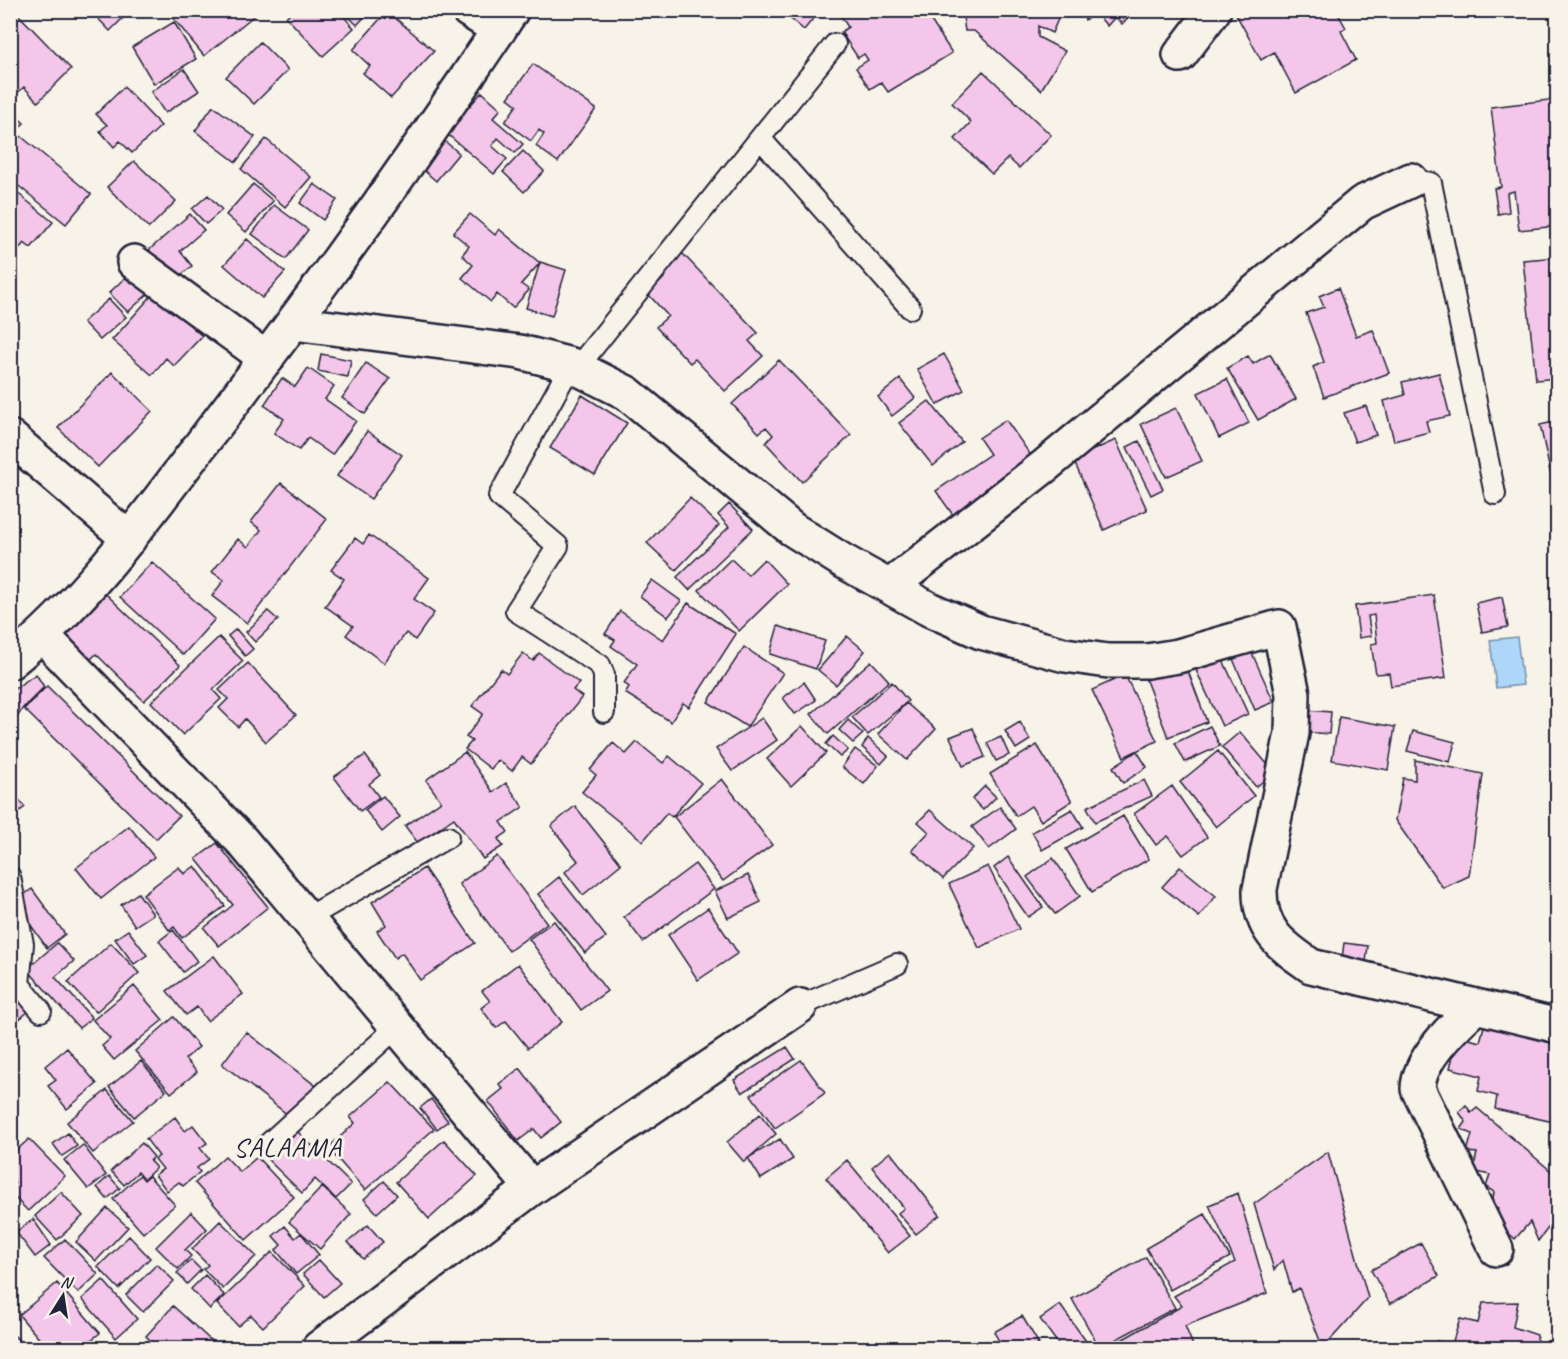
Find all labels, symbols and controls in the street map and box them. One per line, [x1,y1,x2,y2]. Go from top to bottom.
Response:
district label: SALAAMA [234,1130,342,1164]
north arrow [33,1266,93,1326]
text: N [59,1271,76,1294]

